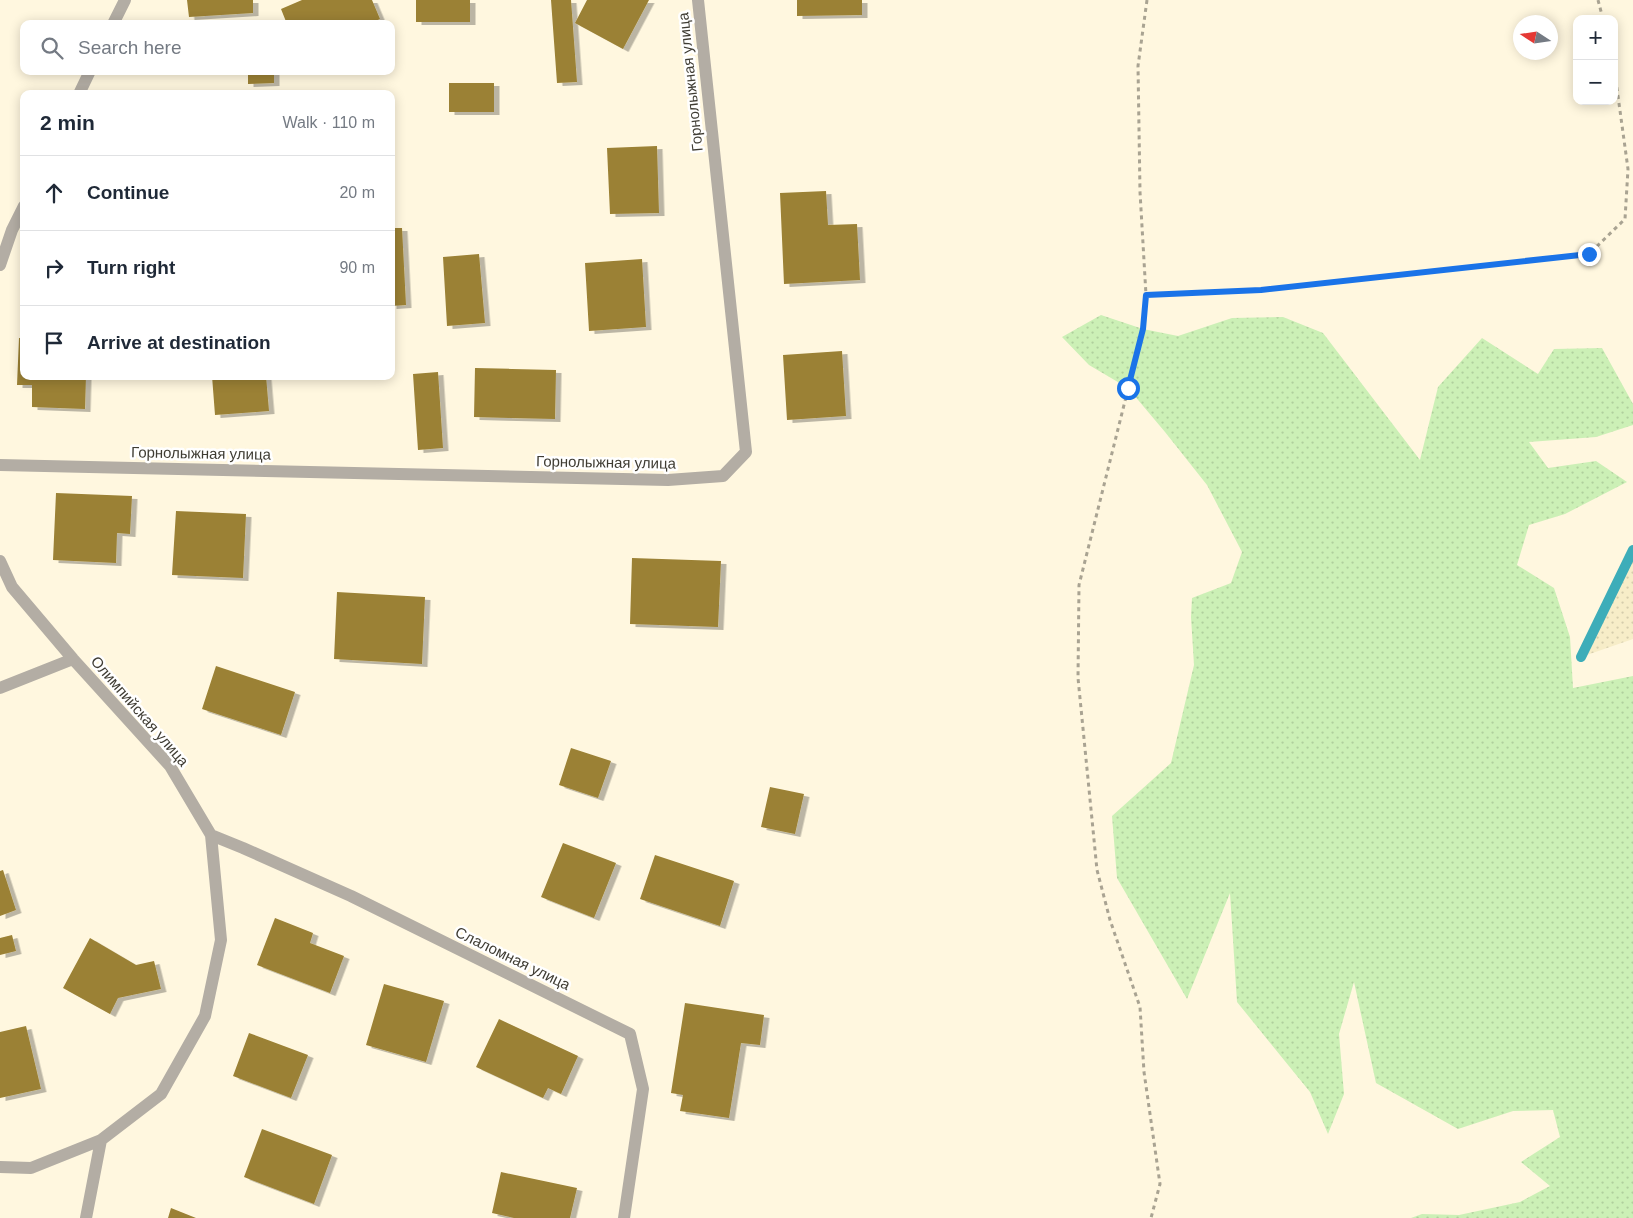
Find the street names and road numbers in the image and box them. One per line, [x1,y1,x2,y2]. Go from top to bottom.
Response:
street label: Горнолыжная улица [674,11,706,152]
street label: Горнолыжная улица [131,443,272,463]
street label: Горнолыжная улица [536,452,677,472]
street label: Олимпийская улица [88,653,193,770]
street label: Слаломная улица [453,923,574,993]

